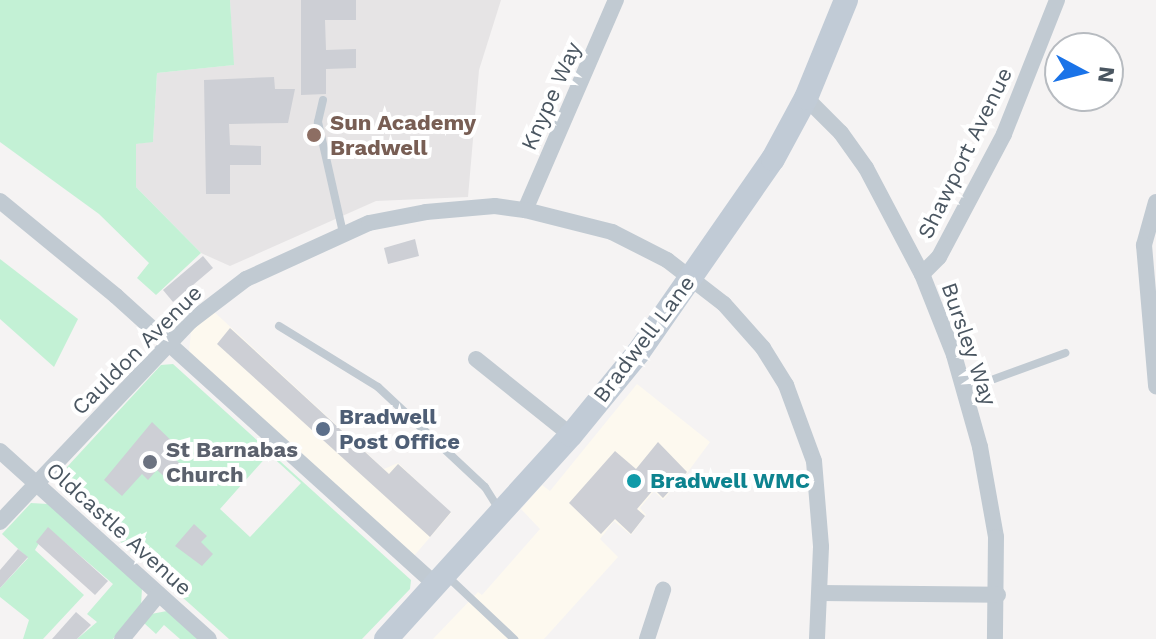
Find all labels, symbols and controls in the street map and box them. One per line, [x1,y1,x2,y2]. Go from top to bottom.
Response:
north arrow [1044,32,1124,112]
street label: Knype Way [515,37,587,155]
street label: Shawport Avenue [912,63,1018,243]
text: N [1093,65,1120,84]
place label: Sun Academy Bradwell [330,109,477,160]
marker: Sun Academy Bradwell [305,126,323,144]
street label: Bradwell Lane [587,270,701,408]
street label: Cauldon Avenue [66,279,208,421]
street label: Bursley Way [935,279,1003,409]
place label: Bradwell Post Office [339,403,460,454]
marker: Bradwell Post Office [314,420,332,438]
place label: St Barnabas Church [166,436,298,488]
marker: St Barnabas Church [141,453,159,471]
street label: Oldcastle Avenue [41,457,197,601]
place label: Bradwell WMC [650,468,811,494]
marker: Bradwell WMC [625,472,643,490]

